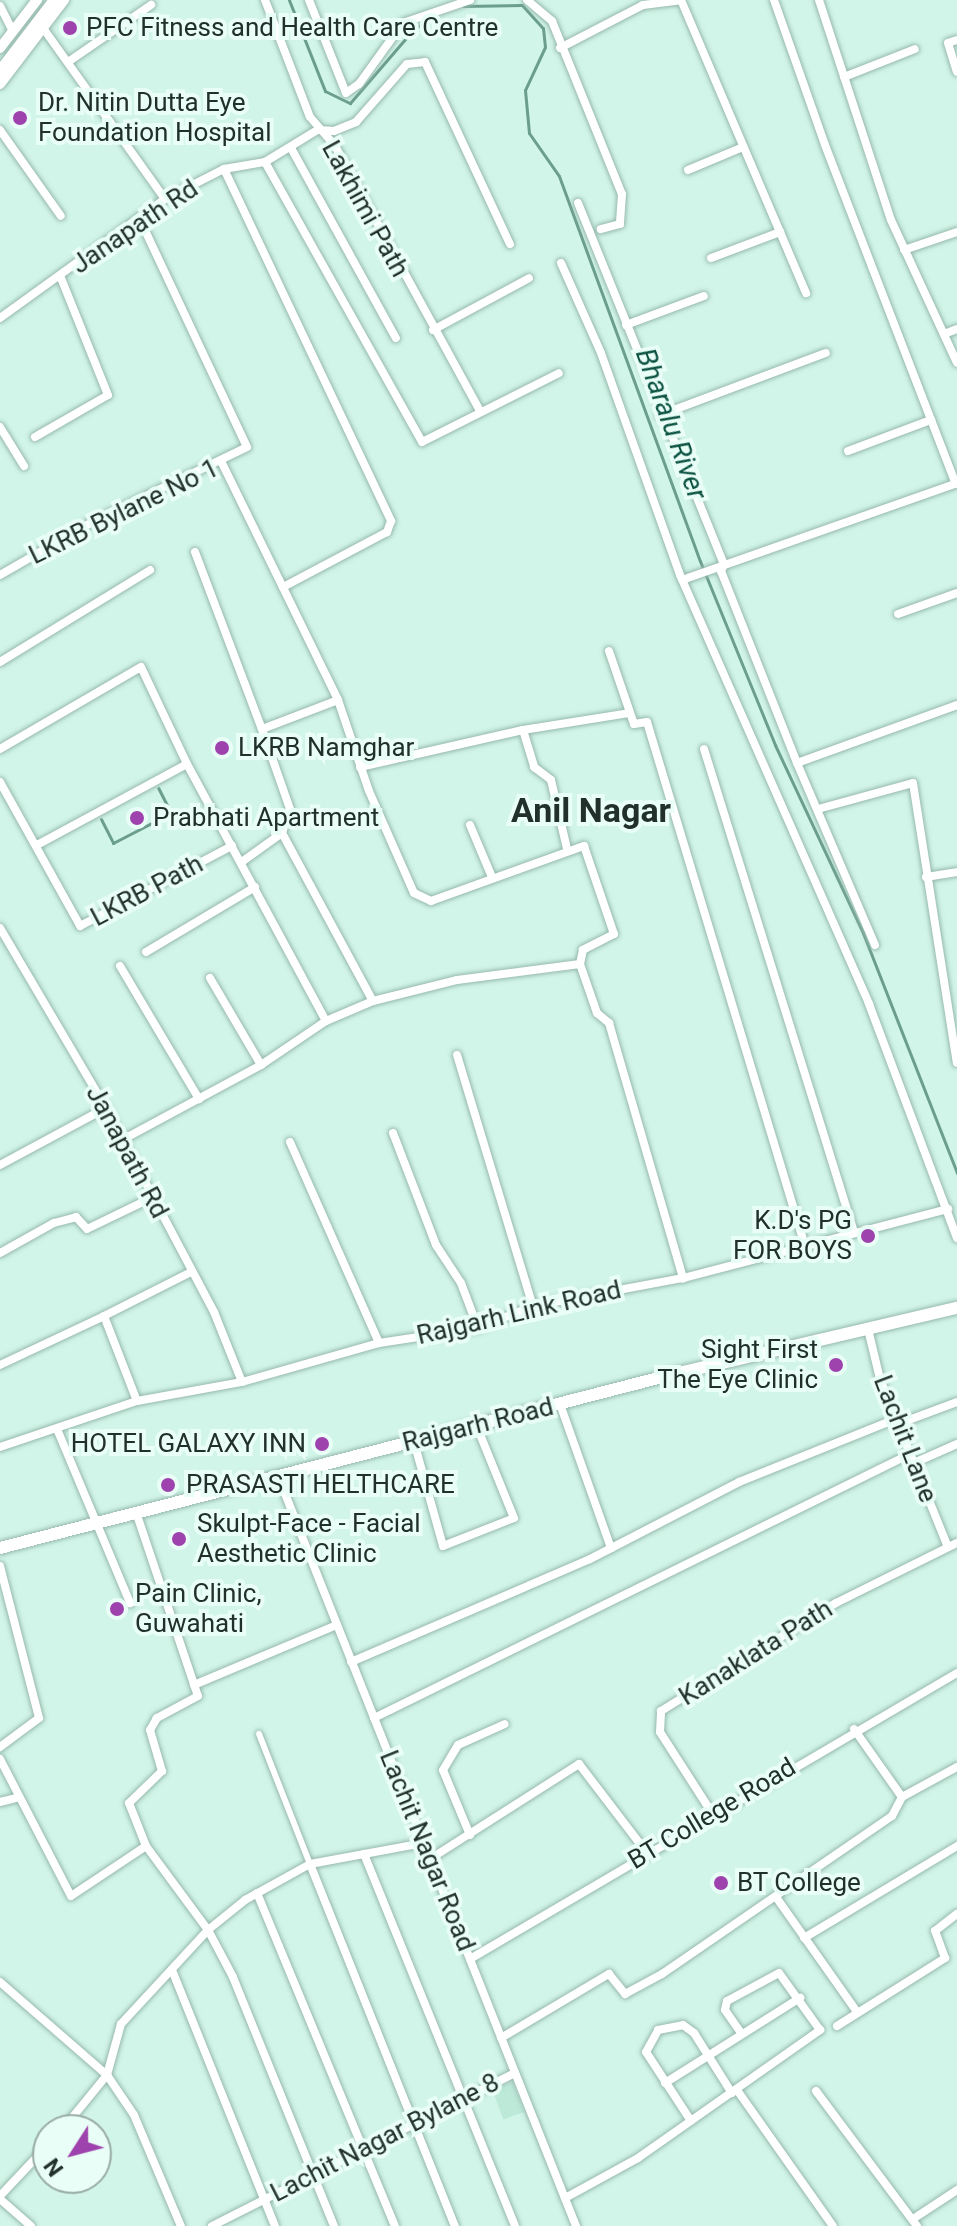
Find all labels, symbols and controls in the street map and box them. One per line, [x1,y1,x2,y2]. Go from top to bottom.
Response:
place label: PFC Fitness and Health Care Centre [86,12,498,44]
marker: PFC Fitness and Health Care Centre [61,19,79,37]
place label: Dr. Nitin Dutta Eye Foundation Hospital [38,87,272,148]
marker: Dr. Nitin Dutta Eye Foundation Hospital [9,107,31,129]
street label: Lakhimi Path [315,136,415,282]
street label: Janapath Rd [66,173,204,281]
water label: Bharalu River [628,344,714,504]
street label: LKRB Bylane No 1 [24,453,224,571]
place label: LKRB Namghar [238,732,414,764]
marker: LKRB Namghar [213,739,231,757]
district label: Anil Nagar [511,791,671,831]
place label: Prabhati Apartment [153,802,379,834]
marker: Prabhati Apartment [128,809,146,827]
street label: LKRB Path [86,849,208,933]
street label: Janapath Rd [79,1080,175,1224]
place label: K.D's PG FOR BOYS [733,1205,852,1266]
marker: K.D's PG FOR BOYS [859,1227,877,1245]
street label: Rajgarh Link Road [414,1274,624,1352]
place label: Sight First The Eye Clinic [657,1334,818,1396]
marker: Sight First The Eye Clinic [825,1354,847,1376]
street label: Lachit Lane [866,1371,944,1507]
street label: Rajgarh Road [399,1391,557,1459]
place label: HOTEL GALAXY INN [71,1428,306,1460]
marker: HOTEL GALAXY INN [313,1435,331,1453]
place label: PRASASTI HELTHCARE [186,1469,455,1501]
marker: PRASASTI HELTHCARE [157,1474,179,1496]
place label: Skulpt-Face - Facial Aesthetic Clinic [197,1508,421,1570]
marker: Skulpt-Face - Facial Aesthetic Clinic [168,1528,190,1550]
place label: Pain Clinic, Guwahati [135,1578,262,1640]
street label: Kanaklata Path [674,1593,838,1713]
marker: Pain Clinic, Guwahati [106,1598,128,1620]
street label: Lachit Nagar Road [373,1746,481,1956]
street label: BT College Road [622,1752,802,1876]
place label: BT College [737,1867,861,1899]
marker: BT College [712,1874,730,1892]
street label: Lachit Nagar Bylane 8 [266,2067,504,2209]
north arrow [32,2114,112,2194]
text: N [39,2154,68,2181]

